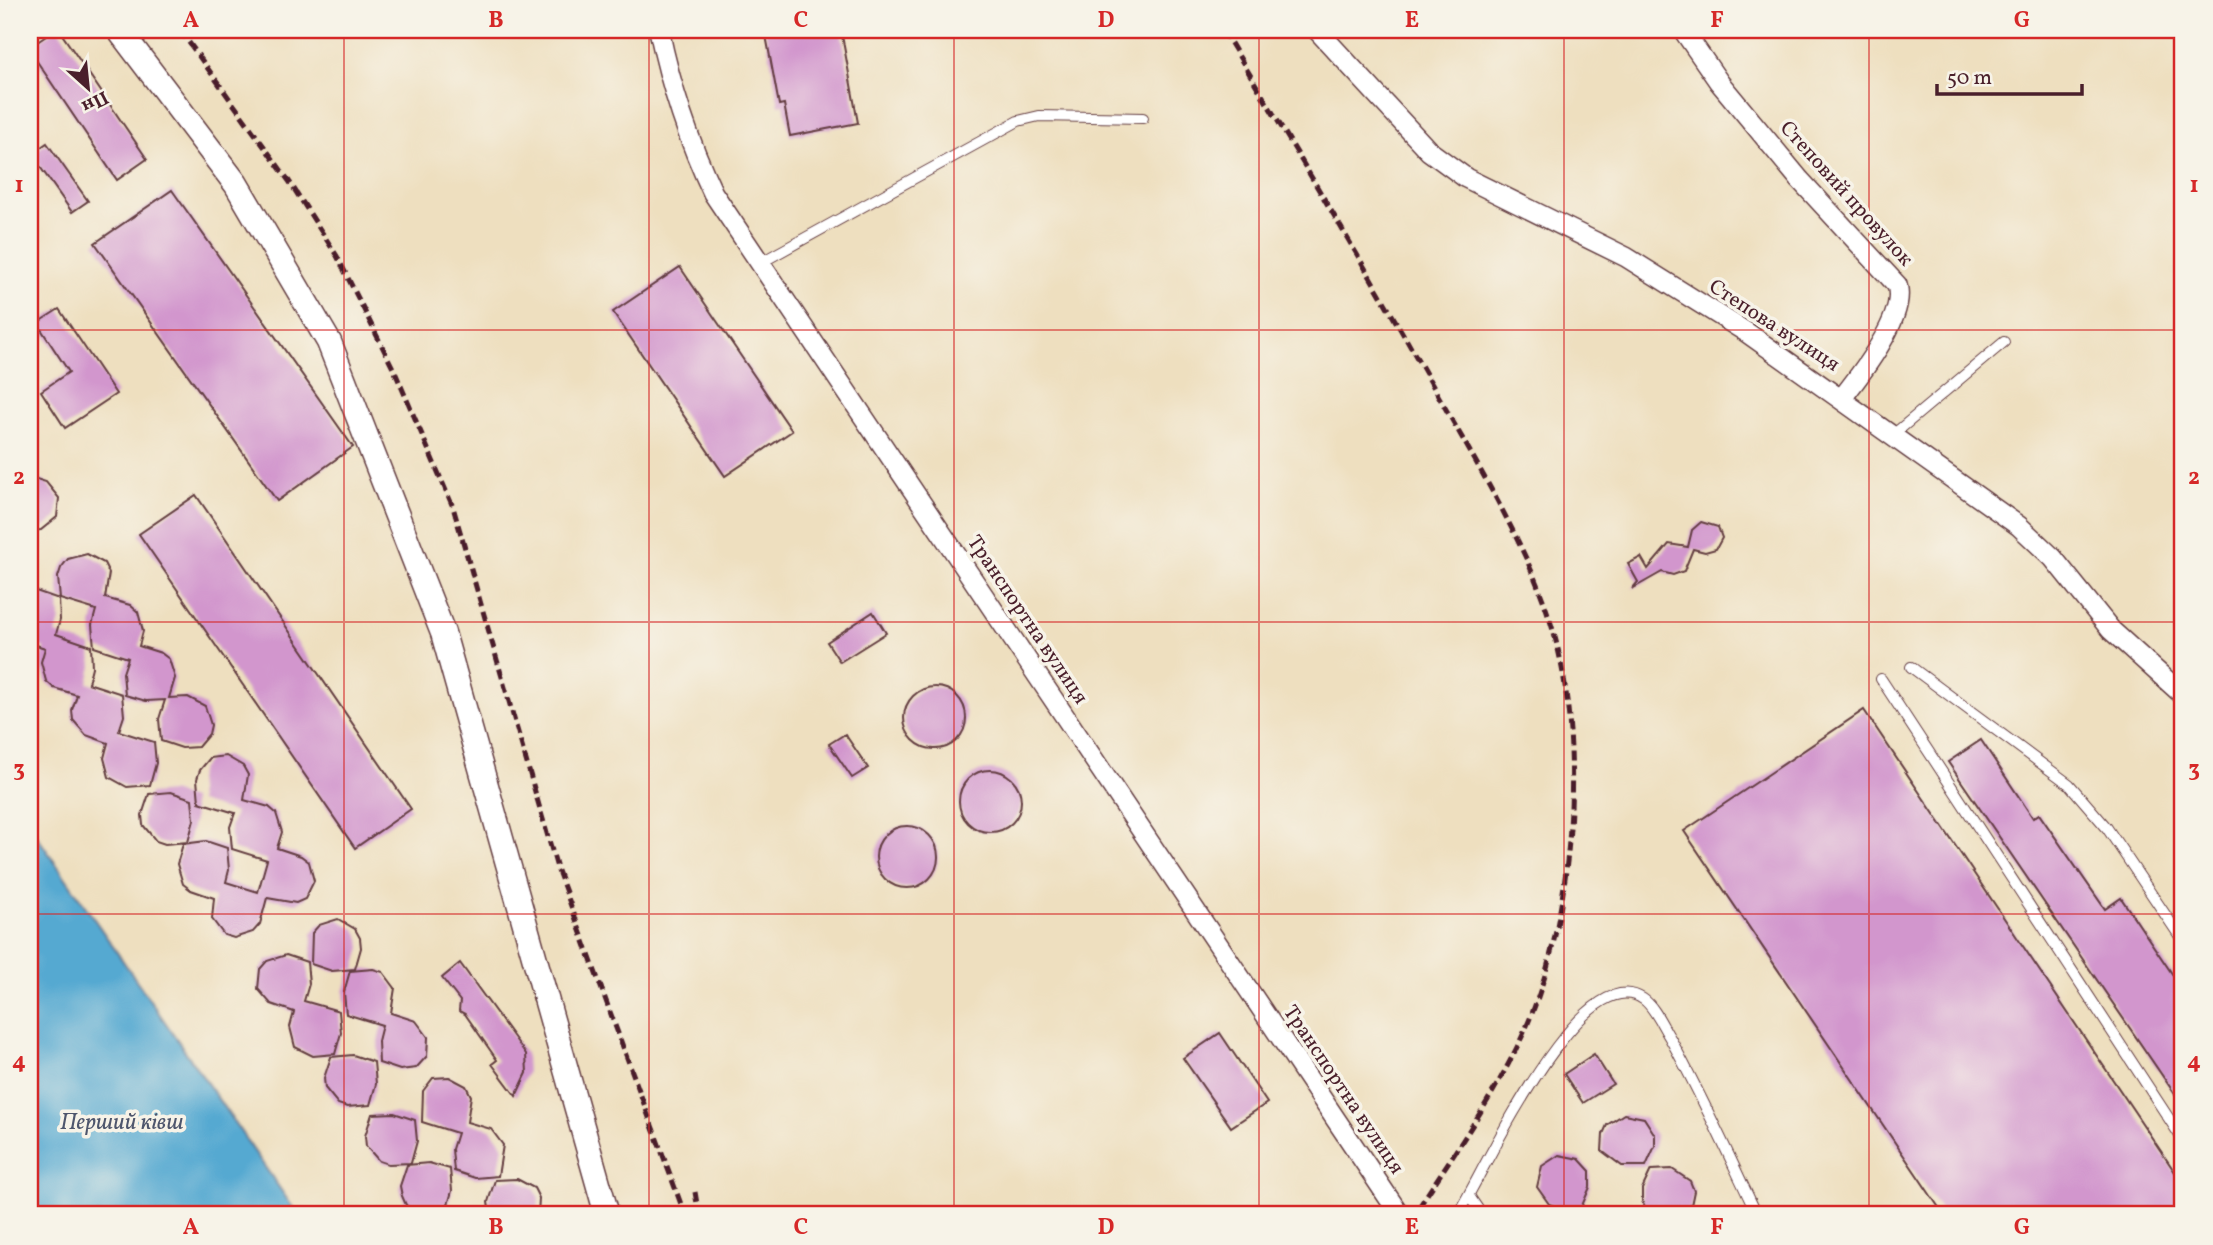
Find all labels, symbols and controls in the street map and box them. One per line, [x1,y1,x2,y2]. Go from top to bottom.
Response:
text: A [183,5,199,37]
text: B [488,5,504,37]
text: C [794,5,808,37]
text: D [1098,5,1115,37]
text: E [1405,5,1419,37]
text: F [1710,5,1724,37]
text: G [2014,5,2030,37]
north arrow [52,52,122,122]
scale bar [1937,52,2082,96]
text: 50 m [1947,64,1992,93]
text: Пн [77,84,113,119]
street label: Степовий провулок [1773,115,1919,273]
text: 1 [14,170,24,202]
text: 1 [2189,170,2199,202]
street label: Степова вулиця [1703,273,1845,379]
text: 2 [13,462,25,494]
text: 2 [2188,462,2200,494]
street label: Транспортна вулиця [960,530,1094,710]
text: 3 [13,754,25,786]
text: 3 [2188,754,2200,786]
street label: Транспортна вулиця [1276,1000,1410,1180]
text: 4 [12,1046,26,1078]
text: 4 [2187,1046,2201,1078]
water label: Перший ківш [60,1107,184,1139]
text: A [183,1212,199,1244]
text: B [488,1212,504,1244]
text: C [794,1212,808,1244]
text: D [1098,1212,1115,1244]
text: E [1405,1212,1419,1244]
text: F [1710,1212,1724,1244]
text: G [2014,1212,2030,1244]

